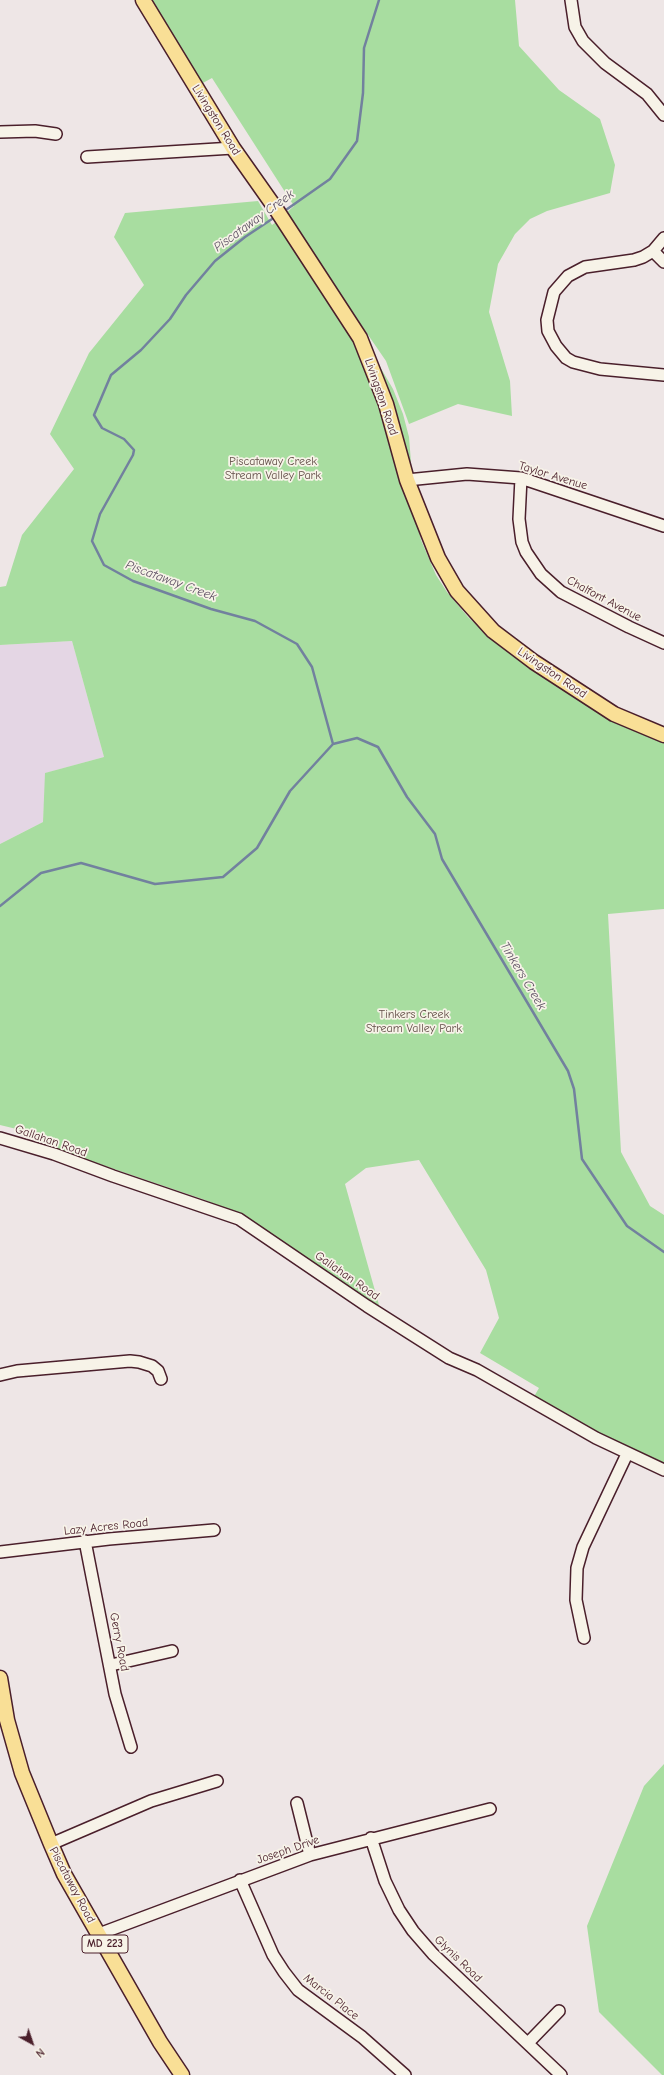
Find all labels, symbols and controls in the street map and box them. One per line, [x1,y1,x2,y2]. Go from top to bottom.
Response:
street label: Livingston Road [189,82,243,158]
water label: Piscataway Creek [211,187,297,255]
street label: Livingston Road [361,357,401,437]
park label: Piscataway Creek Stream Valley Park [225,455,321,483]
street label: Taylor Avenue [517,459,589,493]
water label: Piscataway Creek [123,557,219,605]
street label: Chalfont Avenue [564,573,644,625]
street label: Livingston Road [515,645,589,701]
water label: Tinkers Creek [497,939,549,1013]
park label: Tinkers Creek Stream Valley Park [366,1008,462,1036]
street label: Gallahan Road [13,1122,89,1160]
street label: Gallahan Road [312,1248,382,1304]
street label: Lazy Acres Road [63,1515,149,1539]
street label: Gerry Road [106,1611,132,1673]
street label: Joseph Drive [255,1833,321,1867]
street label: Piscataway Road [46,1844,98,1926]
street label: Glynis Road [431,1933,485,1985]
road number: MD 223 [82,1935,128,1953]
street label: Marcia Place [300,1971,362,2023]
north arrow [12,2023,52,2063]
text: N [33,2045,47,2060]

